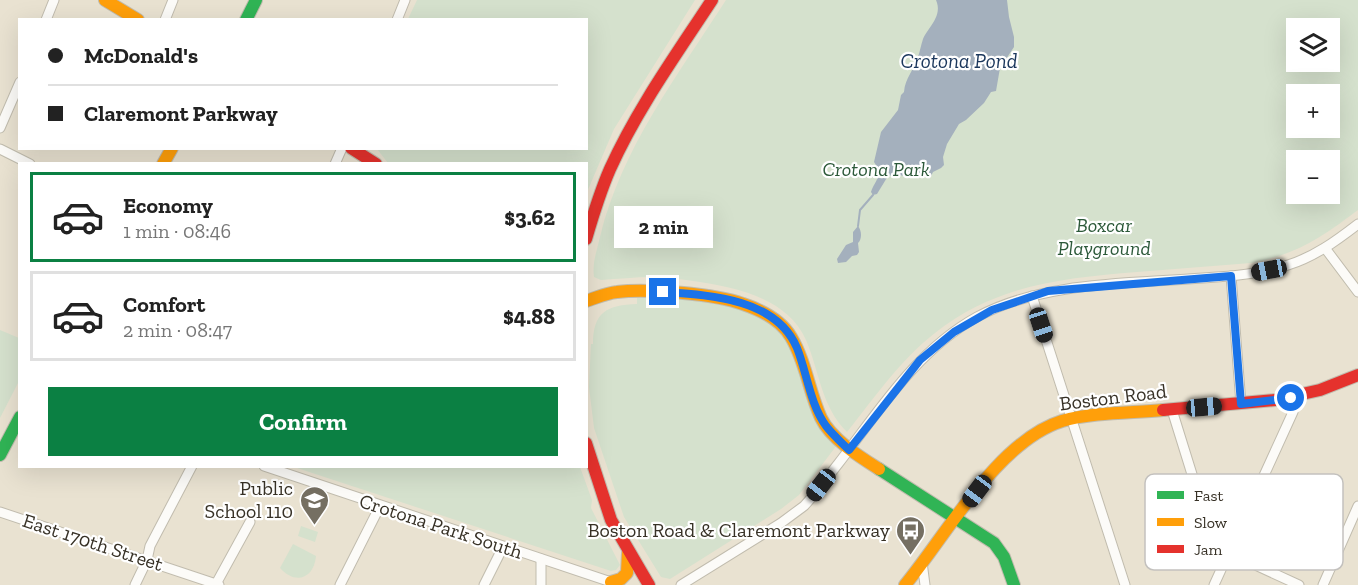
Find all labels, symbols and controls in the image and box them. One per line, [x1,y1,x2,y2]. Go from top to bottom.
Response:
map controls [1286,18,1340,204]
button: layers [1286,18,1340,72]
text: McDonald's [84,42,198,69]
water label: Crotona Pond [900,48,1018,73]
button: + [1286,84,1340,138]
text: Claremont Parkway [84,100,278,127]
button: − [1286,150,1340,204]
park label: Crotona Park [822,157,930,181]
icon: car [51,190,105,244]
text: Economy [123,192,213,219]
text: $3.62 [504,204,555,231]
callout: 2 min [614,205,712,247]
park label: Boxcar Playground [1057,213,1151,260]
text: 2 min [639,215,688,239]
text: 1 min · 08:46 [123,219,231,243]
car [1250,258,1288,282]
route end [649,278,676,305]
icon: car [51,289,105,343]
text: Comfort [123,291,205,318]
text: $4.88 [503,303,555,330]
car [1027,305,1055,345]
text: 2 min · 08:47 [123,318,232,342]
street label: Boston Road [1058,379,1168,415]
route start [1277,384,1304,411]
button: Confirm [48,387,558,456]
car [1185,396,1223,418]
car [803,465,839,505]
car [959,471,995,511]
legend [1145,474,1343,570]
place label: Public School 110 [205,476,293,523]
school or university icon: Public School 110 [298,484,330,526]
text: Fast [1194,486,1223,505]
street label: Crotona Park South [356,488,526,564]
street label: East 170th Street [20,508,167,576]
text: Slow [1194,513,1228,532]
bus stop icon: Boston Road & Claremont Parkway [895,514,927,556]
place label: Boston Road & Claremont Parkway [587,518,891,542]
text: Jam [1194,540,1223,559]

